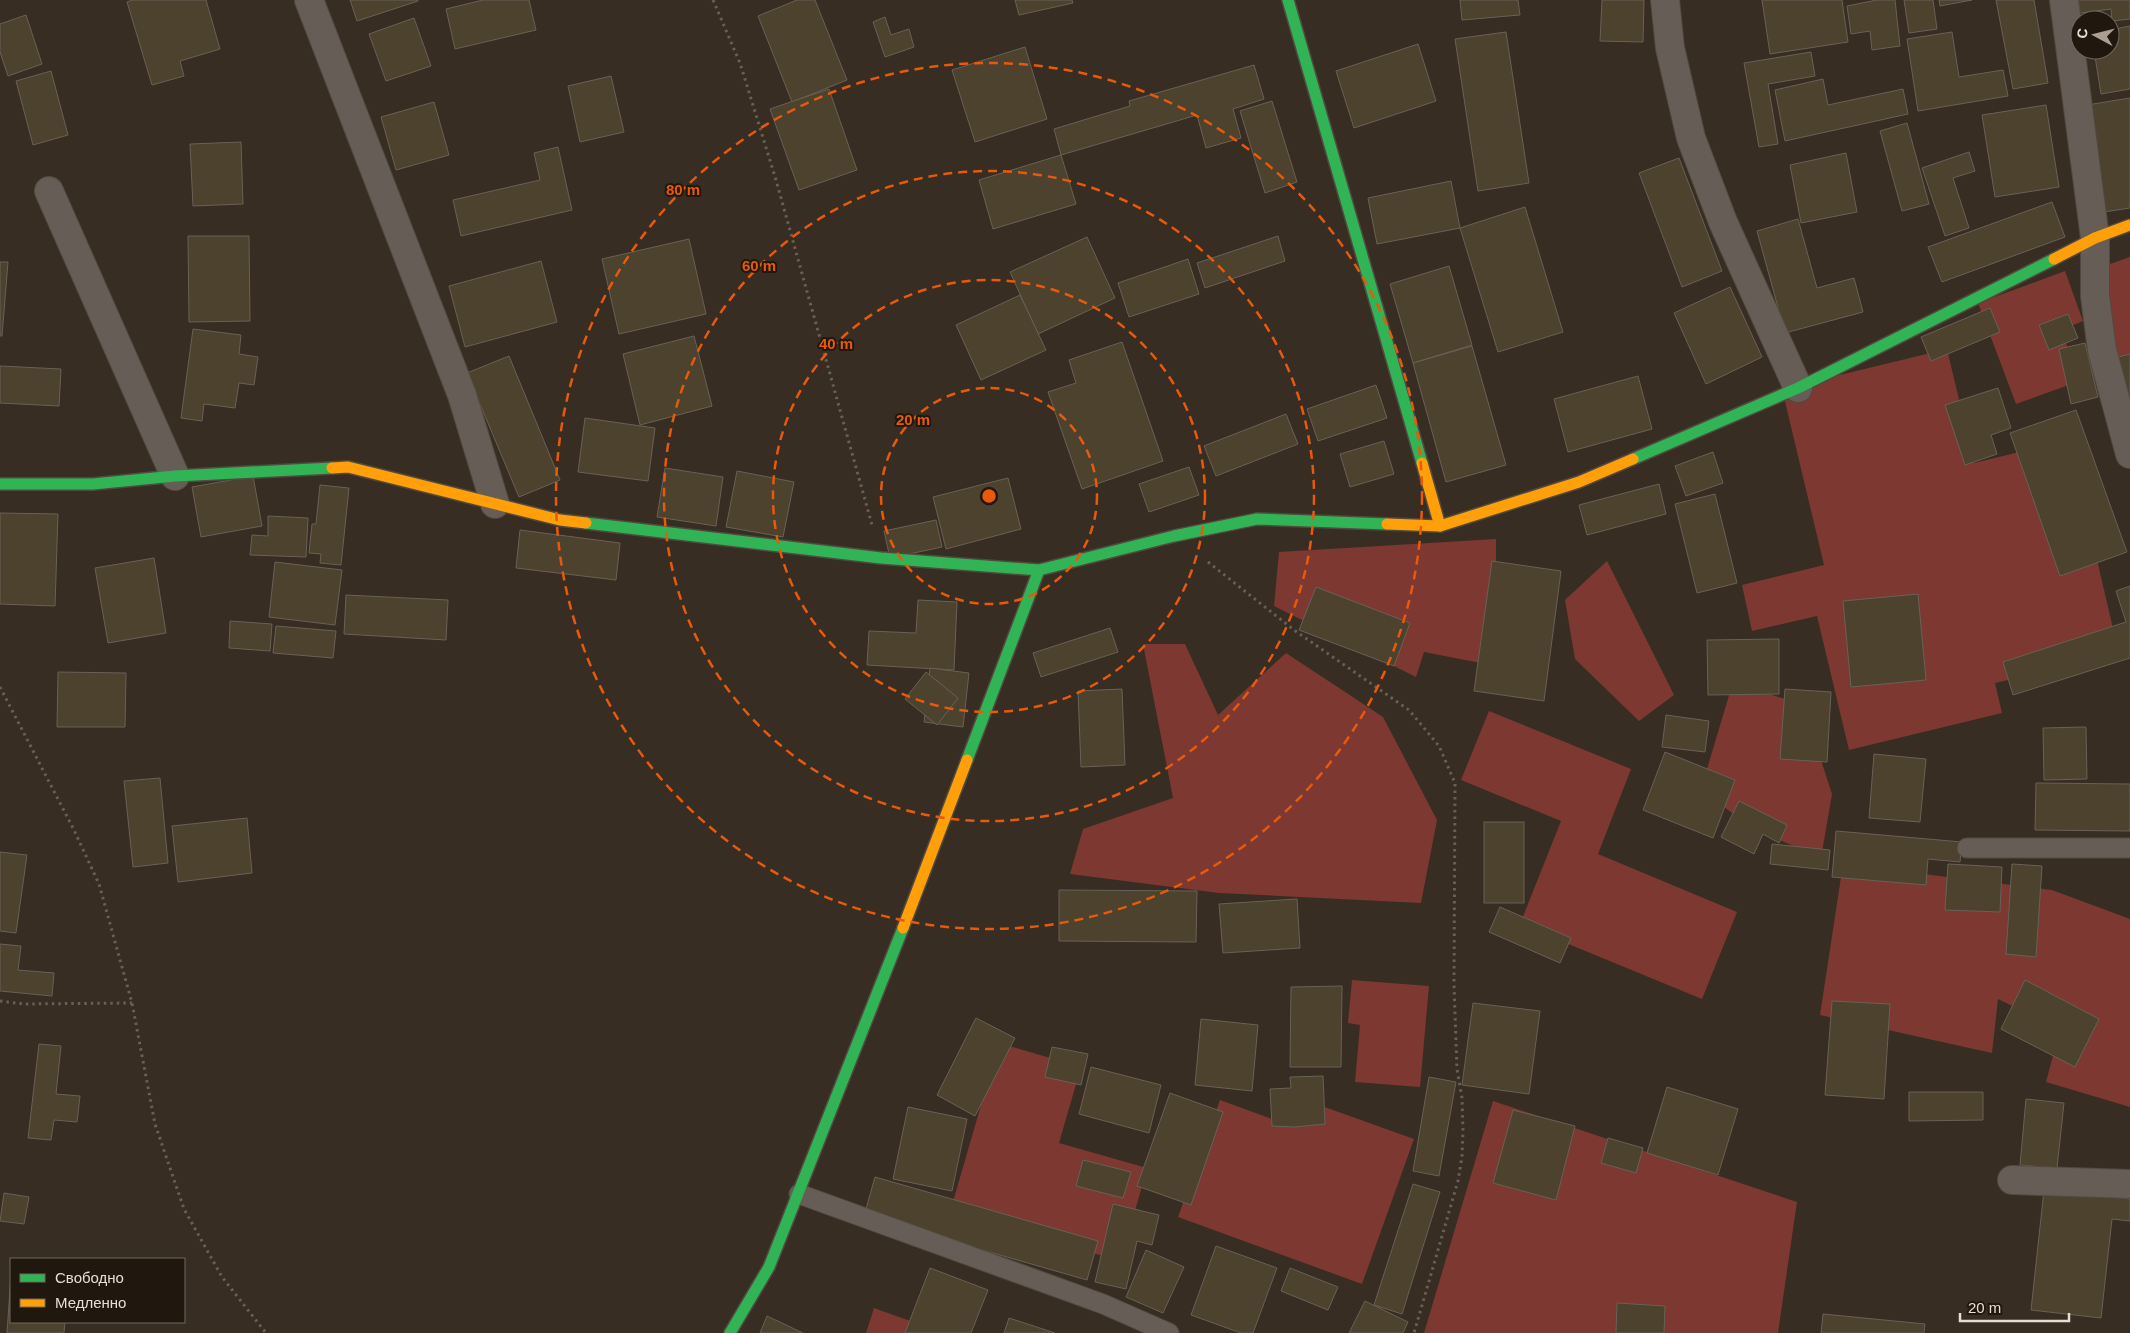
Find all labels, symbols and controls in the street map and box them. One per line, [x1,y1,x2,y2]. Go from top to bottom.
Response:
north arrow [2070,10,2120,60]
text: С [2074,27,2091,39]
text: 80 m [666,181,700,198]
text: 60 m [742,257,776,274]
text: 40 m [819,335,853,352]
text: 20 m [896,411,930,428]
centre of rings [980,487,998,505]
legend [10,1258,185,1323]
text: Свободно [55,1269,124,1286]
scale bar [1960,1290,2069,1322]
text: Медленно [55,1294,126,1311]
text: 20 m [1968,1299,2001,1316]

